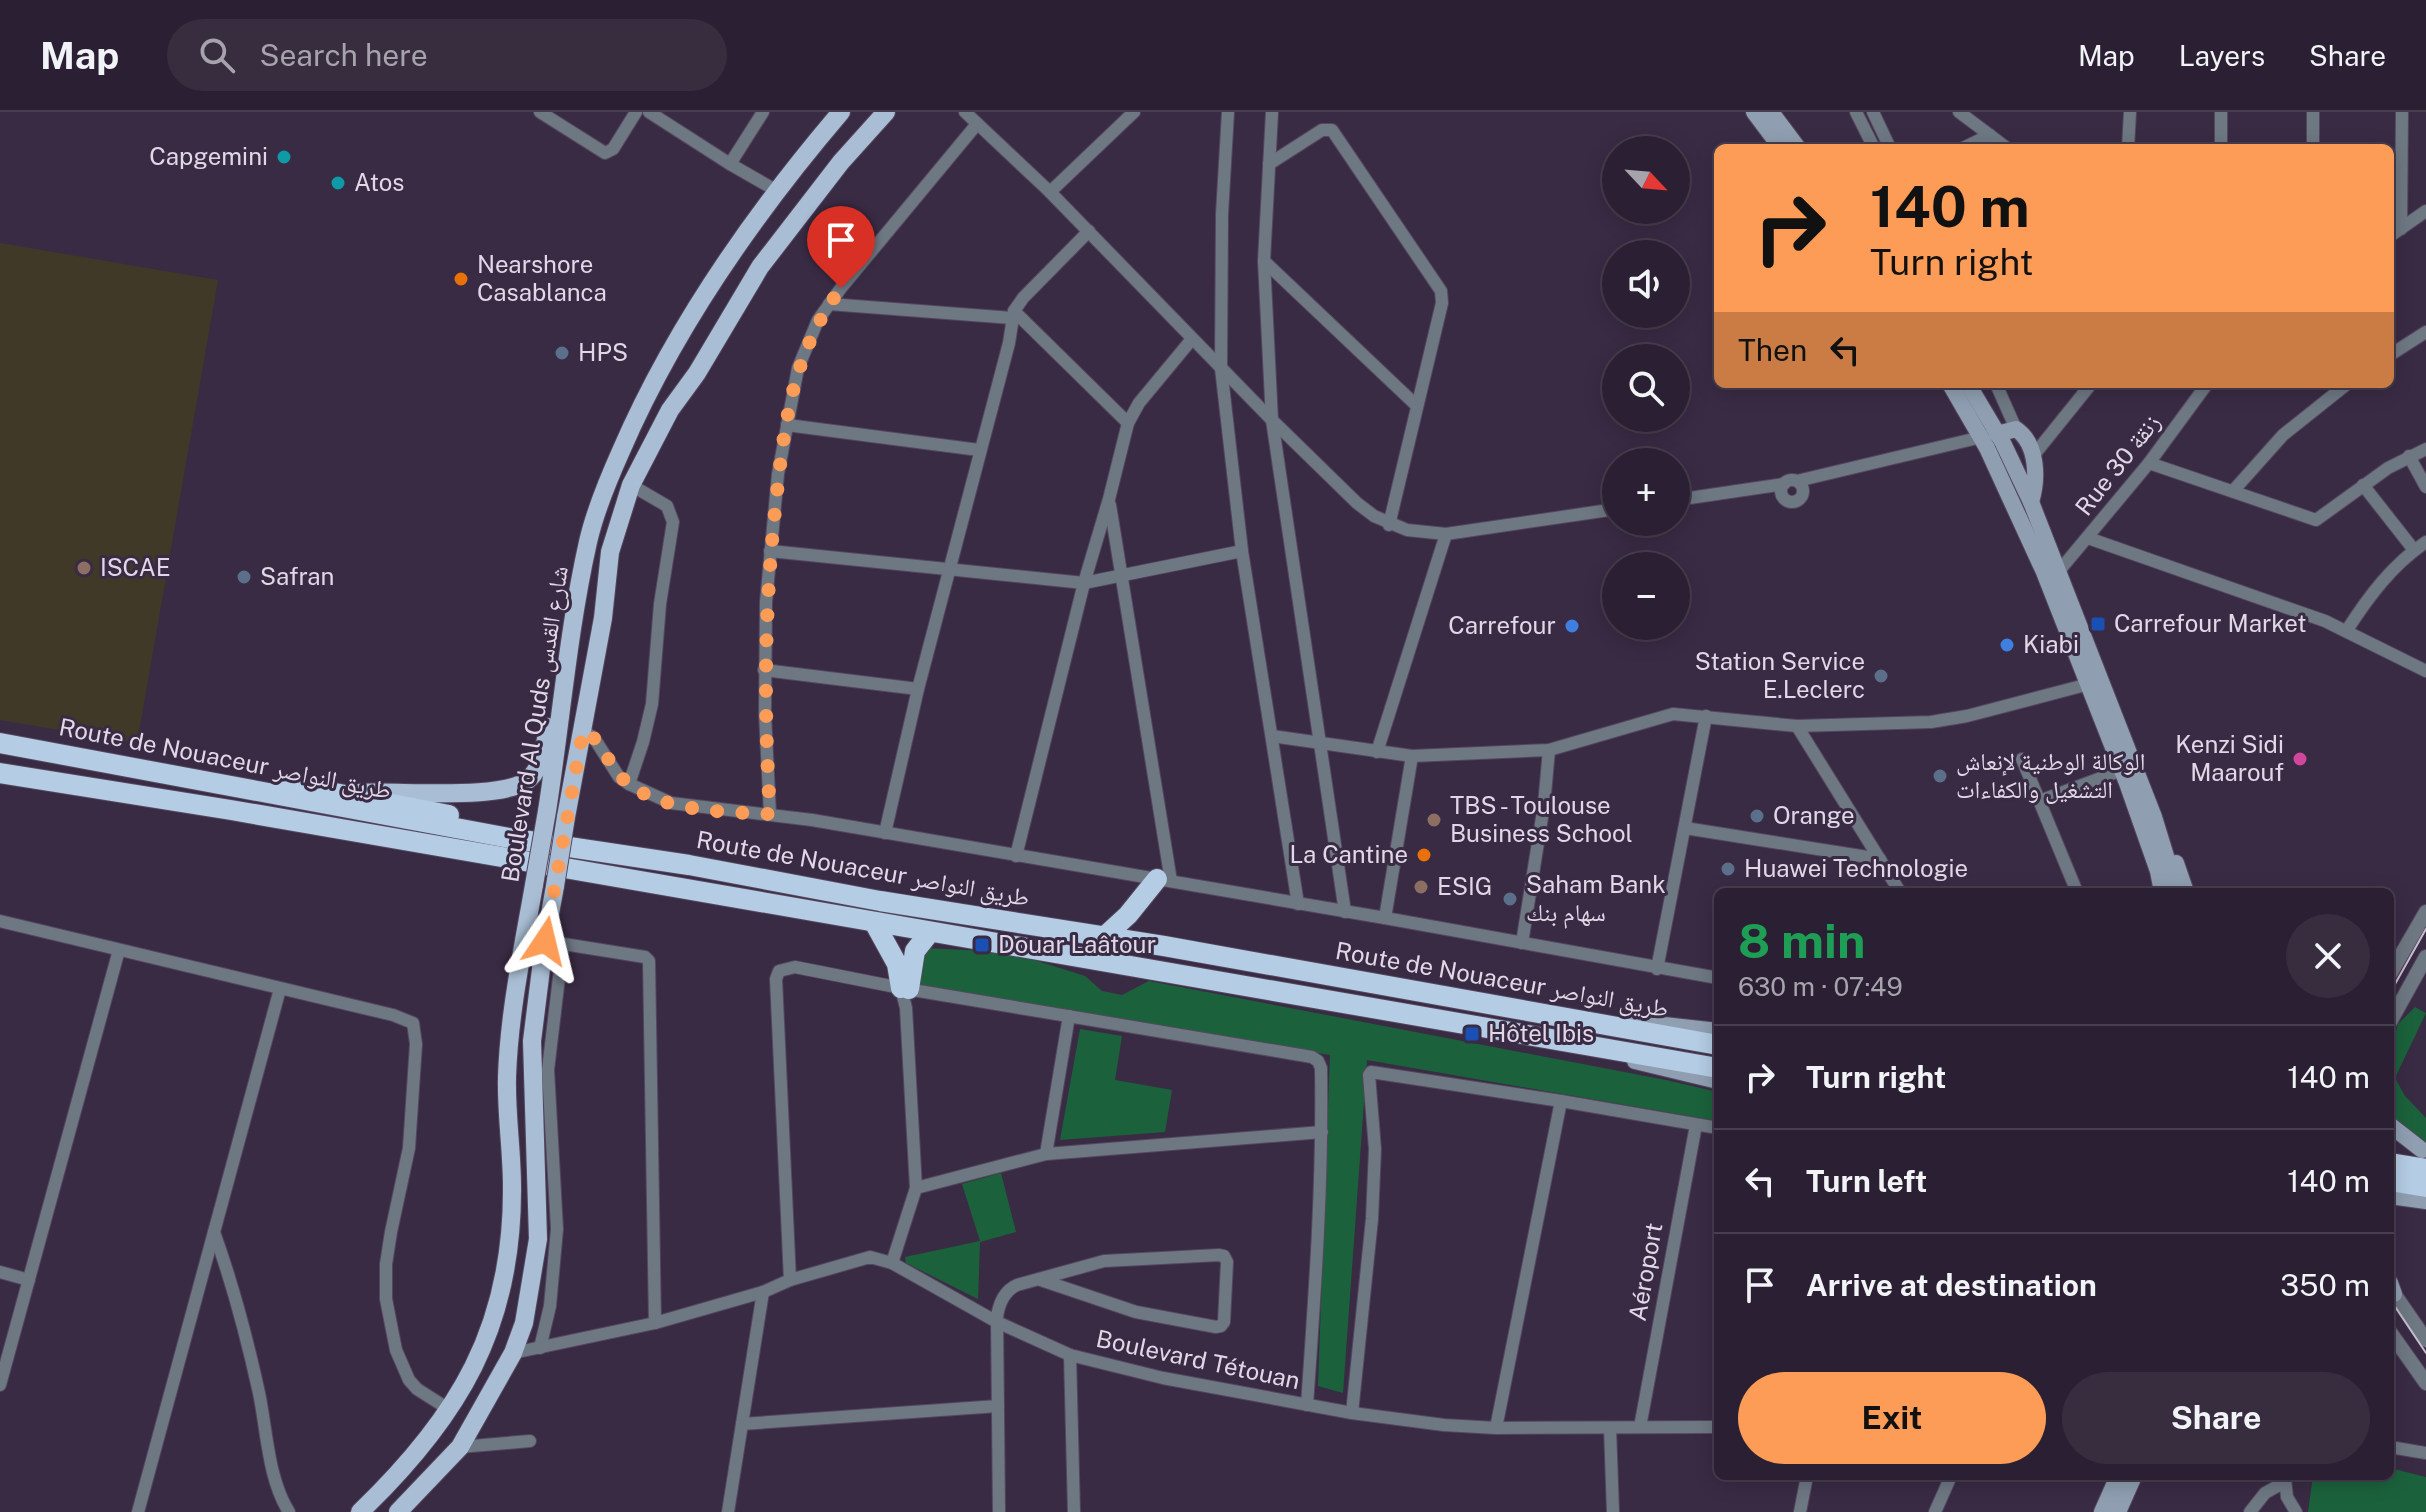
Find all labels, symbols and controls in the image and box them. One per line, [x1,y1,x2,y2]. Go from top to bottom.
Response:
search box [167,19,727,91]
text: Map [40,33,119,78]
icon: search [195,33,239,77]
text: Search here [259,37,428,73]
text: Map [2078,39,2135,72]
text: Layers [2179,39,2265,72]
text: Share [2309,39,2386,72]
north arrow [1602,136,1690,224]
map controls [1602,136,1690,640]
place label: Capgemini [149,142,268,170]
marker: Capgemini [275,148,293,166]
place label: Atos [354,168,404,196]
marker: Atos [329,174,347,192]
text: 140 m [1870,174,2030,240]
icon: right [1738,176,1842,280]
pin [807,206,875,288]
icon: arrive [819,218,863,262]
button: sound [1602,240,1690,328]
text: Turn right [1870,241,2033,283]
place label: Nearshore Casablanca [477,250,607,306]
marker: Nearshore Casablanca [452,270,470,288]
icon: left [1823,328,1867,372]
text: Then [1738,332,1807,368]
place label: HPS [578,338,628,366]
marker: HPS [553,344,571,362]
button: search [1602,344,1690,432]
street label: Rue 30 زنقة [2069,408,2165,521]
button: + [1602,448,1690,536]
button: − [1602,552,1690,640]
place label: ISCAE [100,553,171,581]
marker: ISCAE [75,559,93,577]
place label: Safran [260,562,334,590]
street label: Boulevard Al Quds شارع القدس [495,564,575,884]
marker: Safran [235,568,253,586]
place label: Carrefour Market [2114,609,2307,637]
place label: Carrefour [1448,611,1556,639]
marker: Carrefour Market [2089,615,2107,633]
marker: Carrefour [1563,617,1581,635]
place label: Kiabi [2023,630,2079,658]
marker: Kiabi [1998,636,2016,654]
place label: Station Service E.Leclerc [1695,647,1865,703]
marker: Station Service E.Leclerc [1872,667,1890,685]
street label: Route de Nouaceur طريق النواصر [57,712,394,805]
place label: Kenzi Sidi Maarouf [2175,730,2284,786]
place label: الوكالة الوطنية لإنعاش التشغيل والكفاءات [1956,747,2145,804]
marker: Kenzi Sidi Maarouf [2291,750,2309,768]
marker: الوكالة الوطنية لإنعاش التشغيل والكفاءات [1931,767,1949,785]
place label: TBS - Toulouse Business School [1450,791,1633,847]
place label: Orange [1773,801,1855,829]
marker: Orange [1748,807,1766,825]
marker: TBS - Toulouse Business School [1425,811,1443,829]
street label: Route de Nouaceur طريق النواصر [694,825,1032,912]
place label: La Cantine [1290,840,1408,868]
marker: La Cantine [1415,846,1433,864]
place label: Huawei Technologie [1744,854,1968,882]
marker: Huawei Technologie [1719,860,1737,878]
place label: Saham Bank سهام بنك [1526,870,1666,929]
place label: ESIG [1437,872,1492,900]
marker: ESIG [1412,878,1430,896]
marker: Saham Bank سهام بنك [1501,890,1519,908]
position arrow [503,899,587,983]
text: 8 min [1738,912,1865,969]
button: close [2286,914,2370,998]
place label: Douar Laâtour [998,930,1156,958]
marker: Douar Laâtour [973,936,991,954]
street label: Route de Nouaceur طريق النواصر [1333,936,1671,1023]
text: 630 m · 07:49 [1738,971,1903,1002]
place label: Hôtel Ibis [1488,1019,1594,1047]
marker: Hôtel Ibis [1463,1025,1481,1043]
icon: right [1738,1055,1782,1099]
text: Turn right [1806,1059,1946,1095]
text: 140 m [2287,1059,2370,1095]
icon: left [1738,1159,1782,1203]
text: Turn left [1806,1163,1927,1199]
text: 140 m [2287,1163,2370,1199]
street label: Aéroport [1623,1220,1667,1323]
icon: arrive [1738,1263,1782,1307]
text: Arrive at destination [1806,1267,2097,1303]
text: 350 m [2280,1267,2370,1303]
street label: Boulevard Tétouan [1094,1324,1303,1394]
button: Exit [1738,1372,2046,1464]
button: Share [2062,1372,2370,1464]

